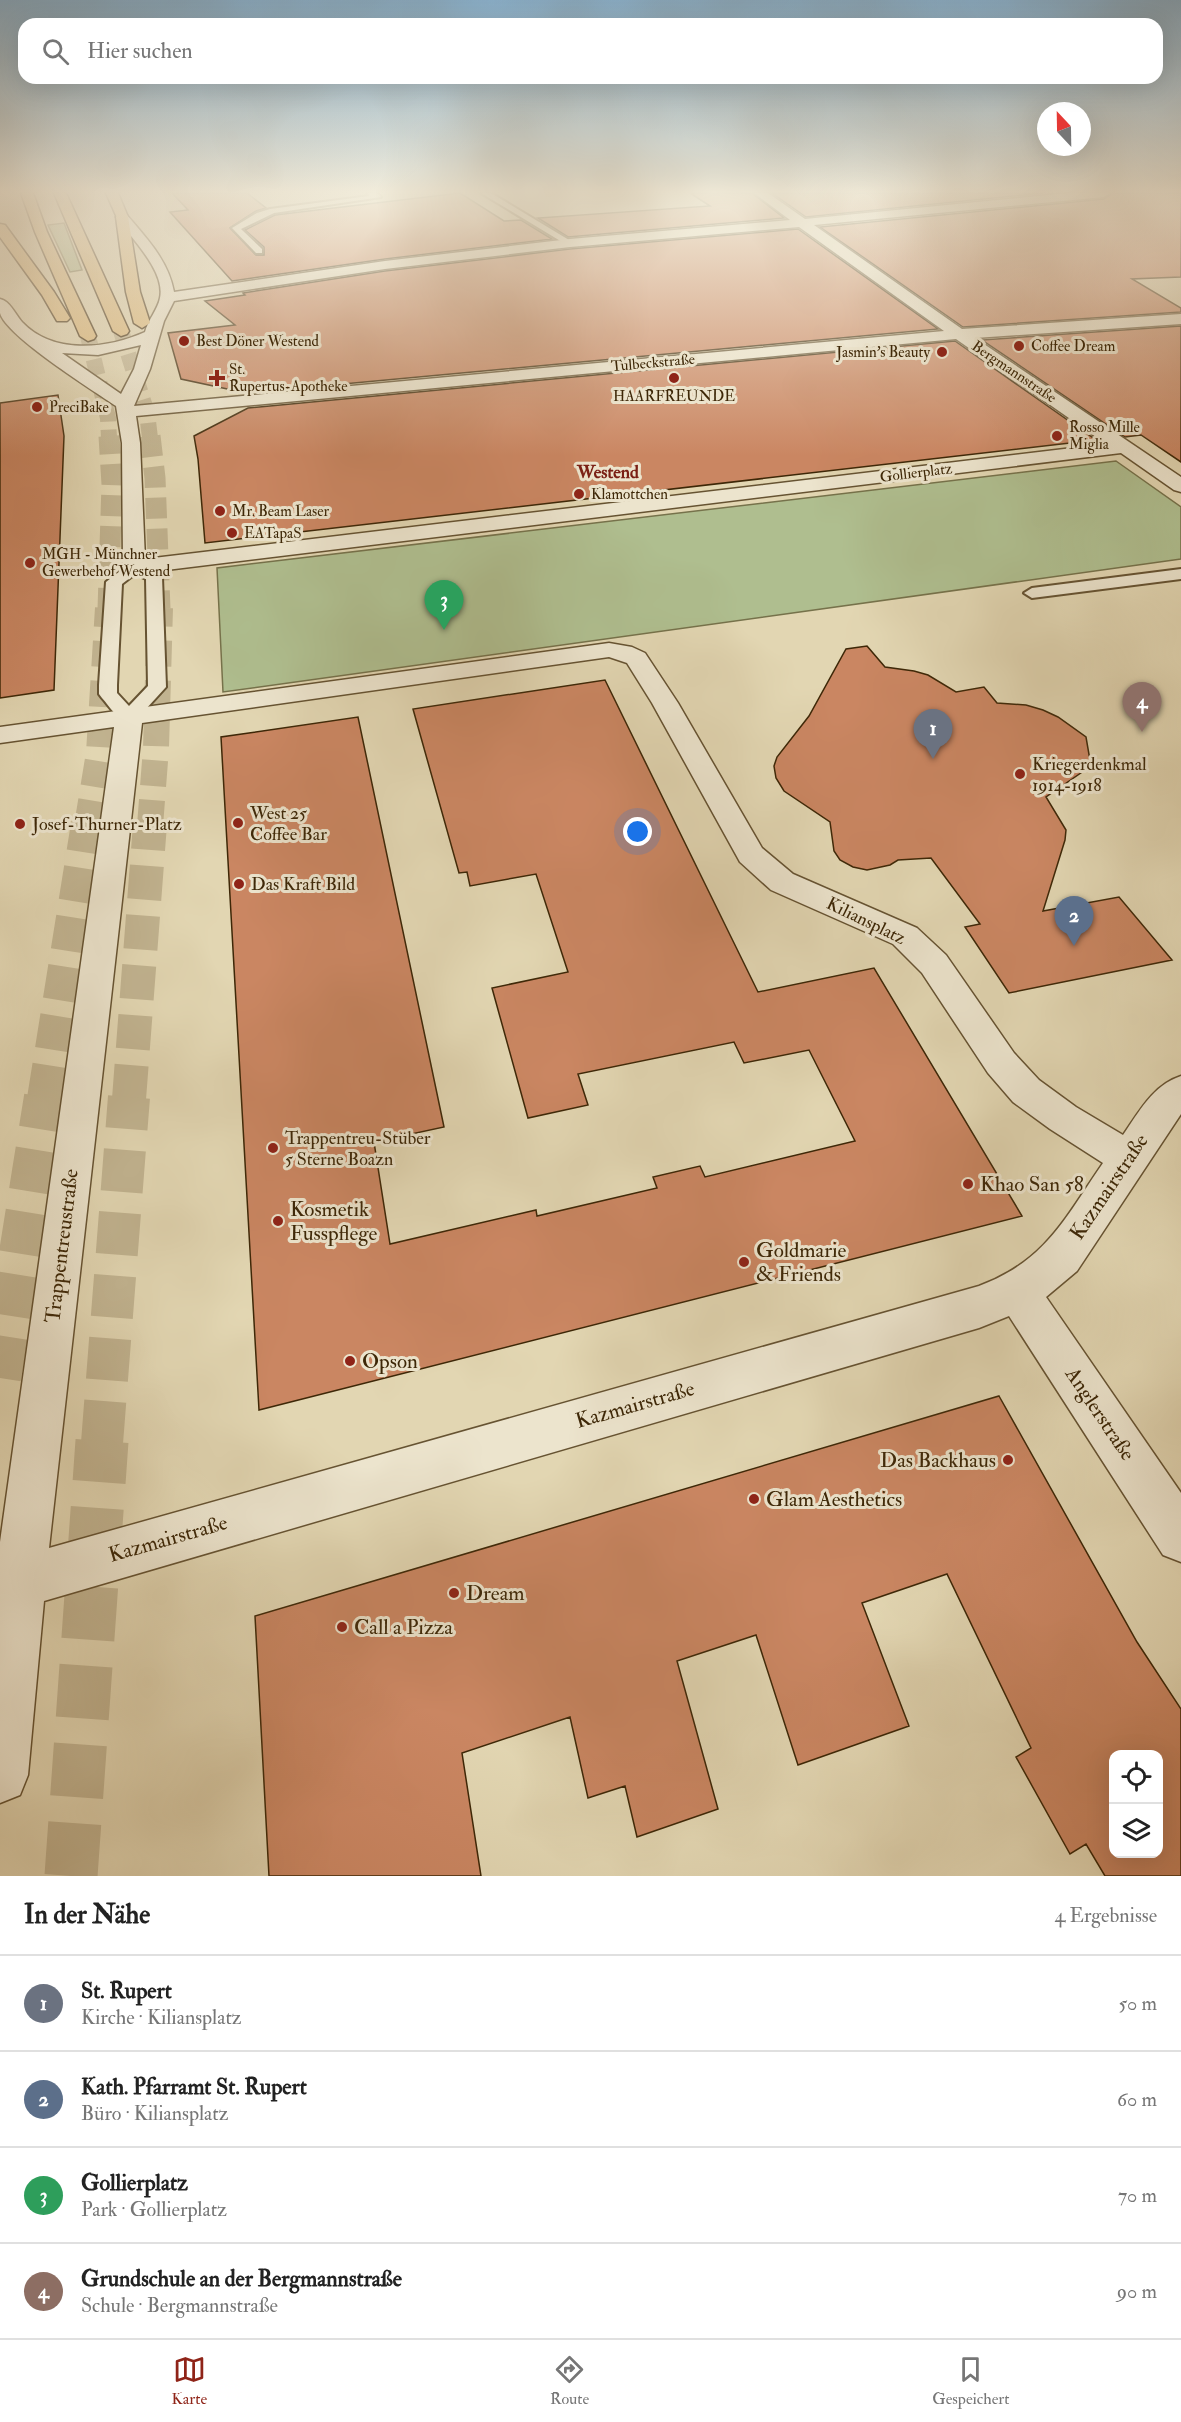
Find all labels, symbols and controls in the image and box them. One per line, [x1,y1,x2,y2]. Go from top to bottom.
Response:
search box [18,18,1163,84]
icon: search [39,35,72,68]
text: Hier suchen [87,37,193,65]
north arrow [1037,102,1091,156]
place label: Best Döner Westend [196,332,320,351]
marker: Best Döner Westend [177,334,191,348]
street label: Bergmannstraße [968,337,1060,407]
place label: Coffee Dream [1031,337,1116,356]
marker: Coffee Dream [1012,339,1026,353]
place label: Jasmin's Beauty [835,343,930,363]
marker: Jasmin's Beauty [935,345,949,359]
street label: Tulbeckstraße [610,350,696,376]
place label: St. Rupertus-Apotheke [229,360,347,397]
marker: St. Rupertus-Apotheke [210,371,224,385]
marker: HAARFREUNDE [667,371,681,385]
place label: HAARFREUNDE [613,387,735,406]
place label: PreciBake [49,398,109,417]
marker: PreciBake [30,400,44,414]
place label: Rosso Mille Miglia [1069,418,1140,454]
marker: Rosso Mille Miglia [1050,429,1064,443]
street label: Gollierplatz [879,459,953,488]
district label: Westend [576,461,639,484]
place label: Klamottchen [591,485,668,504]
marker: Klamottchen [572,487,586,501]
place label: Mr. Beam Laser [232,502,329,521]
marker: Mr. Beam Laser [213,504,227,518]
place label: EATapaS [244,524,302,544]
marker: EATapaS [225,526,239,540]
place label: MGH - Münchner Gewerbehof Westend [42,545,171,581]
marker: MGH - Münchner Gewerbehof Westend [23,556,37,570]
pin: 3 [424,580,464,630]
pin: 4 [1122,682,1162,732]
pin: 1 [914,710,952,759]
place label: Kriegerdenkmal 1914-1918 [1032,753,1147,797]
marker: Kriegerdenkmal 1914-1918 [1013,767,1027,781]
place label: West 25 Coffee Bar [249,802,327,846]
place label: Josef-Thurner-Platz [31,813,182,836]
marker: West 25 Coffee Bar [231,816,245,830]
marker: Josef-Thurner-Platz [13,817,27,831]
your location [623,817,652,846]
place label: Das Kraft Bild [251,873,355,896]
marker: Das Kraft Bild [232,877,246,891]
street label: Kiliansplatz [823,892,910,950]
pin: 2 [1054,896,1094,946]
place label: Trappentreu-Stüber 5 Sterne Boazn [285,1127,431,1171]
street label: Kazmairstraße [1064,1129,1155,1245]
marker: Trappentreu-Stüber 5 Sterne Boazn [266,1141,280,1155]
street label: Trappentreustraße [39,1167,85,1325]
place label: Khao San 58 [980,1171,1084,1198]
marker: Khao San 58 [961,1177,975,1191]
place label: Kosmetik Fusspflege [290,1196,378,1247]
marker: Kosmetik Fusspflege [271,1214,285,1228]
place label: Goldmarie & Friends [756,1237,847,1288]
marker: Goldmarie & Friends [737,1255,751,1269]
place label: Opson [362,1348,418,1375]
marker: Opson [343,1354,357,1368]
street label: Anglerstraße [1058,1361,1141,1466]
street label: Kazmairstraße [572,1375,698,1435]
place label: Das Backhaus [880,1447,996,1474]
marker: Das Backhaus [1001,1453,1015,1467]
place label: Glam Aesthetics [766,1486,902,1513]
marker: Glam Aesthetics [747,1492,761,1506]
street label: Kazmairstraße [105,1509,231,1569]
place label: Dream [466,1580,525,1607]
marker: Dream [447,1586,461,1600]
place label: Call a Pizza [354,1614,453,1641]
marker: Call a Pizza [335,1620,349,1634]
map controls [1109,1750,1163,1858]
button: locate [1109,1750,1163,1804]
button: layers [1109,1804,1163,1858]
text: In der Nähe [24,1899,150,1931]
text: 4 Ergebnisse [1055,1903,1157,1928]
text: St. Rupert [81,1977,172,2005]
text: 1 [40,1991,47,2016]
text: 50 m [1118,1991,1157,2016]
text: Kirche · Kiliansplatz [81,2005,242,2030]
text: Kath. Pfarramt St. Rupert [81,2073,307,2101]
text: 2 [38,2087,49,2112]
text: 60 m [1117,2087,1157,2112]
text: Büro · Kiliansplatz [81,2101,228,2126]
text: Gollierplatz [81,2169,188,2197]
text: 3 [40,2183,47,2208]
text: 70 m [1118,2183,1157,2208]
text: Park · Gollierplatz [81,2197,227,2222]
text: Grundschule an der Bergmannstraße [81,2265,402,2293]
text: 4 [38,2279,49,2304]
text: 90 m [1117,2279,1157,2304]
text: Schule · Bergmannstraße [81,2293,278,2318]
tab: Karte [172,2353,207,2409]
tab: Route [550,2353,589,2409]
tab: Gespeichert [932,2353,1009,2409]

